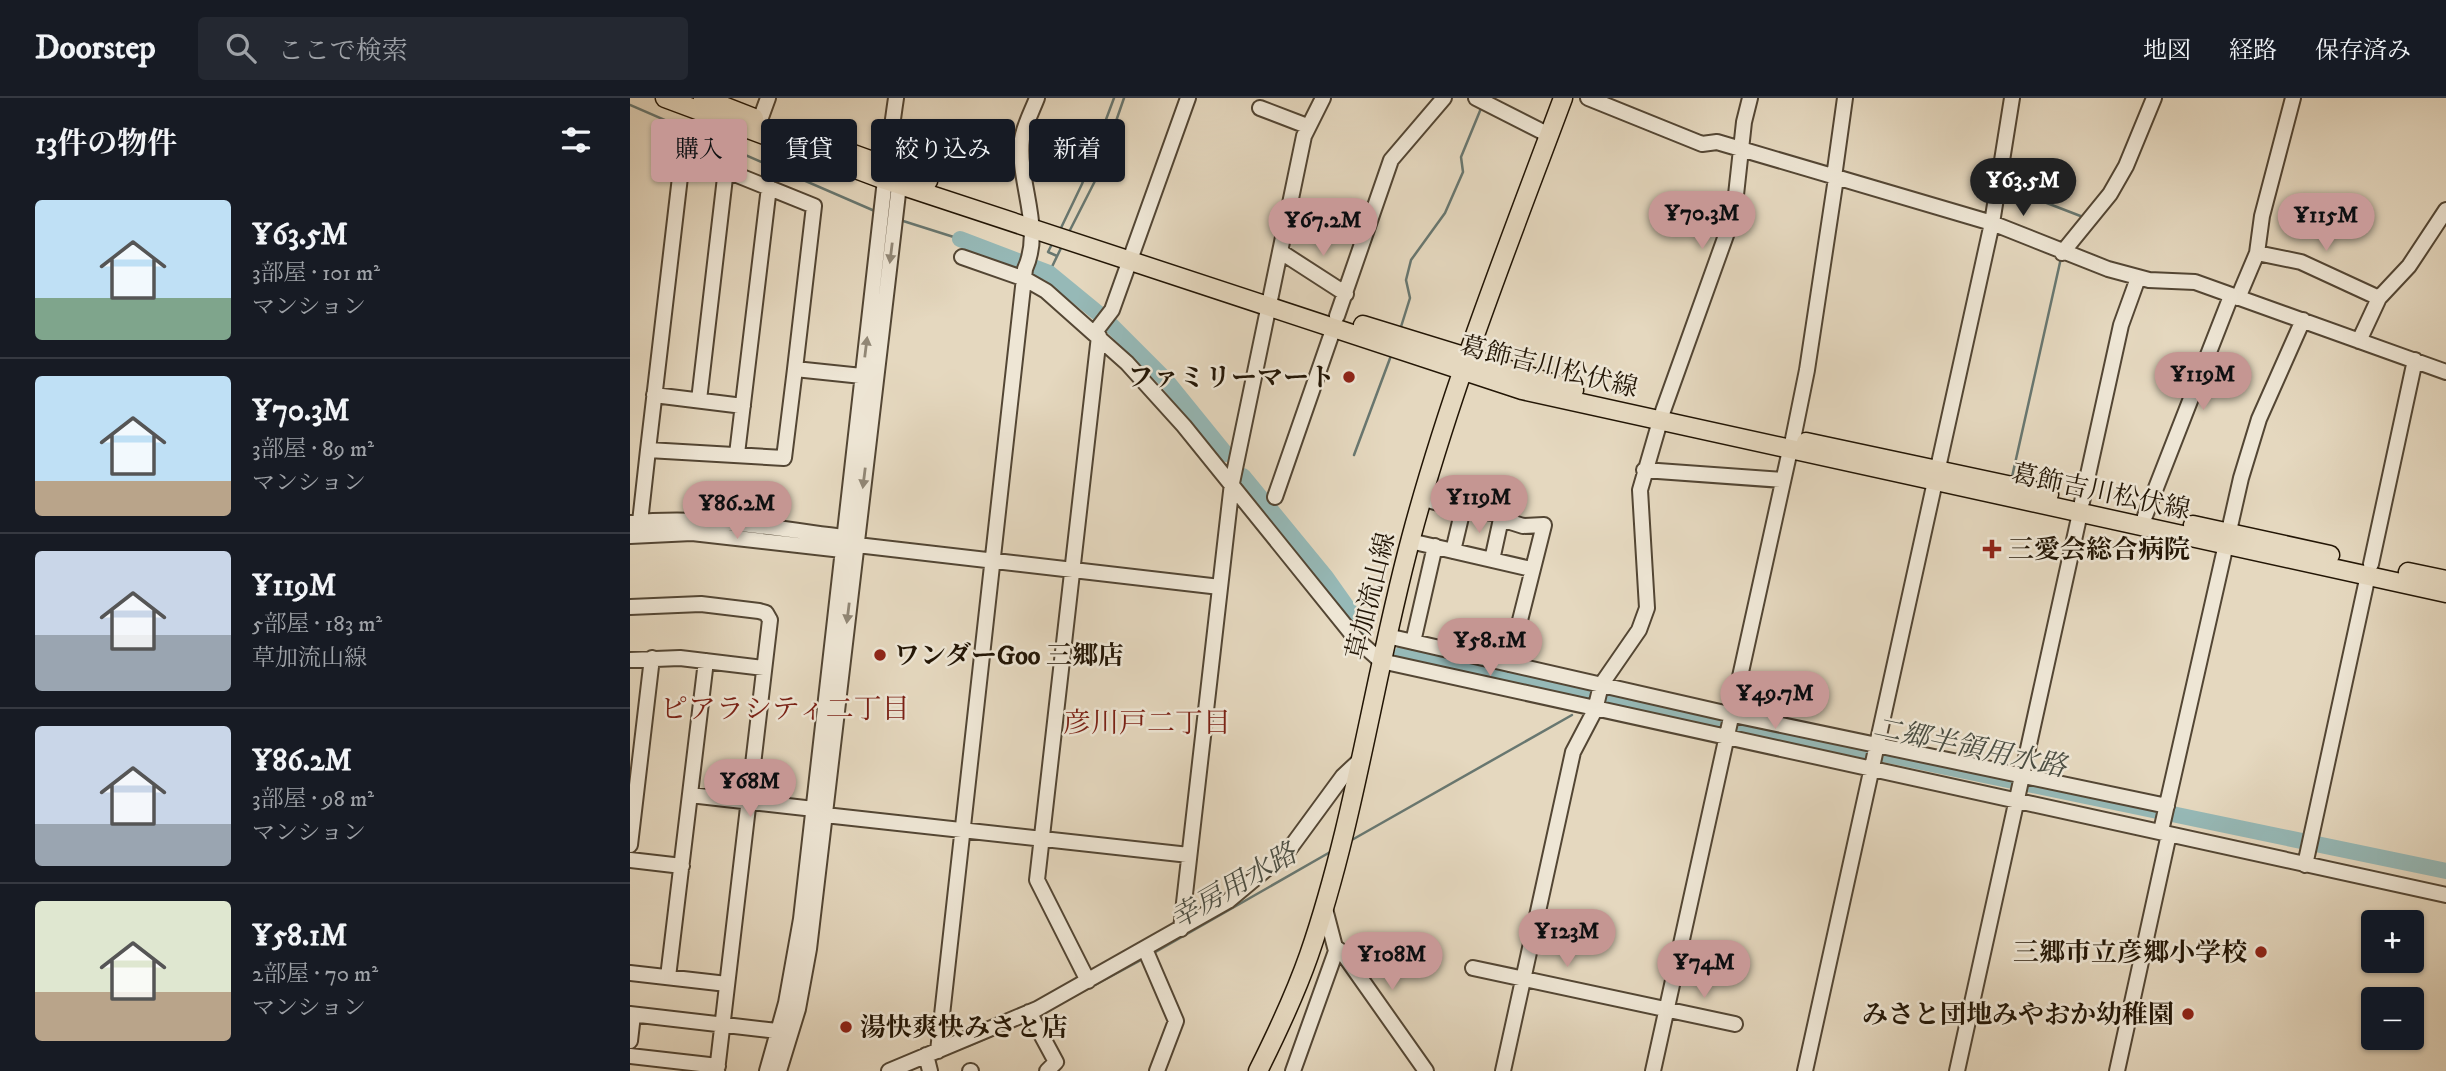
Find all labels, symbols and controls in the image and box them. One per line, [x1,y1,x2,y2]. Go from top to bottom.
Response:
search box [198,17,688,80]
text: Doorstep [35,28,156,69]
icon: search [222,29,260,67]
text: ここで検索 [278,35,408,68]
text: 地図 [2143,36,2191,66]
text: 経路 [2229,36,2277,66]
text: 保存済み [2315,36,2411,66]
chip: 購入 [651,119,747,182]
chip: 賃貸 [761,119,857,182]
chip: 絞り込み [871,119,1015,182]
chip: 新着 [1029,119,1125,182]
icon: filters [557,121,595,159]
text: 13件の物件 [35,126,177,163]
pin: ¥63.5M [1966,158,2080,218]
text: ¥63.5M [1986,166,2060,195]
pin: ¥70.3M [1645,192,1759,251]
pin: ¥115M [2277,194,2375,253]
pin: ¥67.2M [1266,198,1380,258]
text: ¥70.3M [1665,199,1739,228]
text: ¥115M [2294,201,2358,230]
text: ¥67.2M [1284,206,1362,235]
text: ¥63.5M [252,217,348,254]
icon: home [91,228,175,312]
one-way arrow [885,242,896,264]
text: 3部屋 · 101 m² [252,259,380,288]
text: マンション [252,293,366,322]
street label: 葛飾吉川松伏線 [1456,329,1641,405]
one-way arrow [860,336,871,358]
pin: ¥119M [2154,352,2252,412]
text: ¥119M [2171,360,2235,389]
place label: ファミリーマート [1128,362,1335,395]
marker: ファミリーマート [1341,369,1357,385]
text: ¥70.3M [252,393,350,430]
icon: home [91,404,175,488]
text: 3部屋 · 89 m² [252,435,374,464]
street label: 葛飾吉川松伏線 [2008,457,2193,528]
one-way arrow [859,468,870,490]
text: マンション [252,469,366,498]
pin: ¥119M [1430,476,1528,535]
pin: ¥86.2M [680,482,794,541]
text: ¥119M [1447,483,1511,512]
text: ¥86.2M [699,489,775,518]
street label: 草加流山線 [1340,529,1403,663]
place label: 三愛会総合病院 [2008,534,2190,567]
marker: 三愛会総合病院 [1982,539,2002,559]
text: ¥119M [252,568,336,605]
icon: home [91,579,175,663]
one-way arrow [843,602,854,624]
text: 5部屋 · 183 m² [252,610,382,639]
pin: ¥58.1M [1433,618,1547,678]
text: ¥58.1M [1453,626,1527,655]
place label: ワンダーGoo 三郷店 [894,640,1124,673]
text: 草加流山線 [252,644,367,673]
marker: ワンダーGoo 三郷店 [872,647,888,663]
pin: ¥49.7M [1718,672,1832,731]
text: ¥49.7M [1736,679,1814,708]
district label: ピアラシティ二丁目 [660,692,910,727]
district label: 彦川戸二丁目 [1063,706,1231,741]
water label: 二郷半領用水路 [1870,710,2071,785]
text: ¥86.2M [252,743,352,780]
icon: home [91,754,175,838]
pin: ¥68M [709,760,791,819]
text: ¥68M [720,767,780,796]
text: 3部屋 · 98 m² [252,785,374,814]
text: マンション [252,819,366,848]
water label: 幸房用水路 [1164,835,1305,936]
pin: ¥123M [1518,910,1616,969]
map controls [2361,910,2424,1050]
button: + [2361,910,2424,973]
text: ¥123M [1535,917,1599,946]
text: ¥58.1M [252,918,348,955]
icon: home [91,929,175,1013]
pin: ¥108M [1343,932,1441,992]
place label: 三郷市立彦郷小学校 [2013,937,2247,970]
text: ¥108M [1358,940,1426,969]
pin: ¥74M [1663,940,1745,1000]
marker: 三郷市立彦郷小学校 [2253,944,2269,960]
text: ¥74M [1673,948,1735,977]
text: 2部屋 · 70 m² [252,960,378,989]
button: − [2361,987,2424,1050]
text: マンション [252,994,366,1023]
place label: みさと団地みやおか幼稚園 [1862,999,2174,1032]
marker: みさと団地みやおか幼稚園 [2180,1006,2196,1022]
place label: 湯快爽快みさと店 [860,1012,1068,1045]
marker: 湯快爽快みさと店 [838,1019,854,1035]

